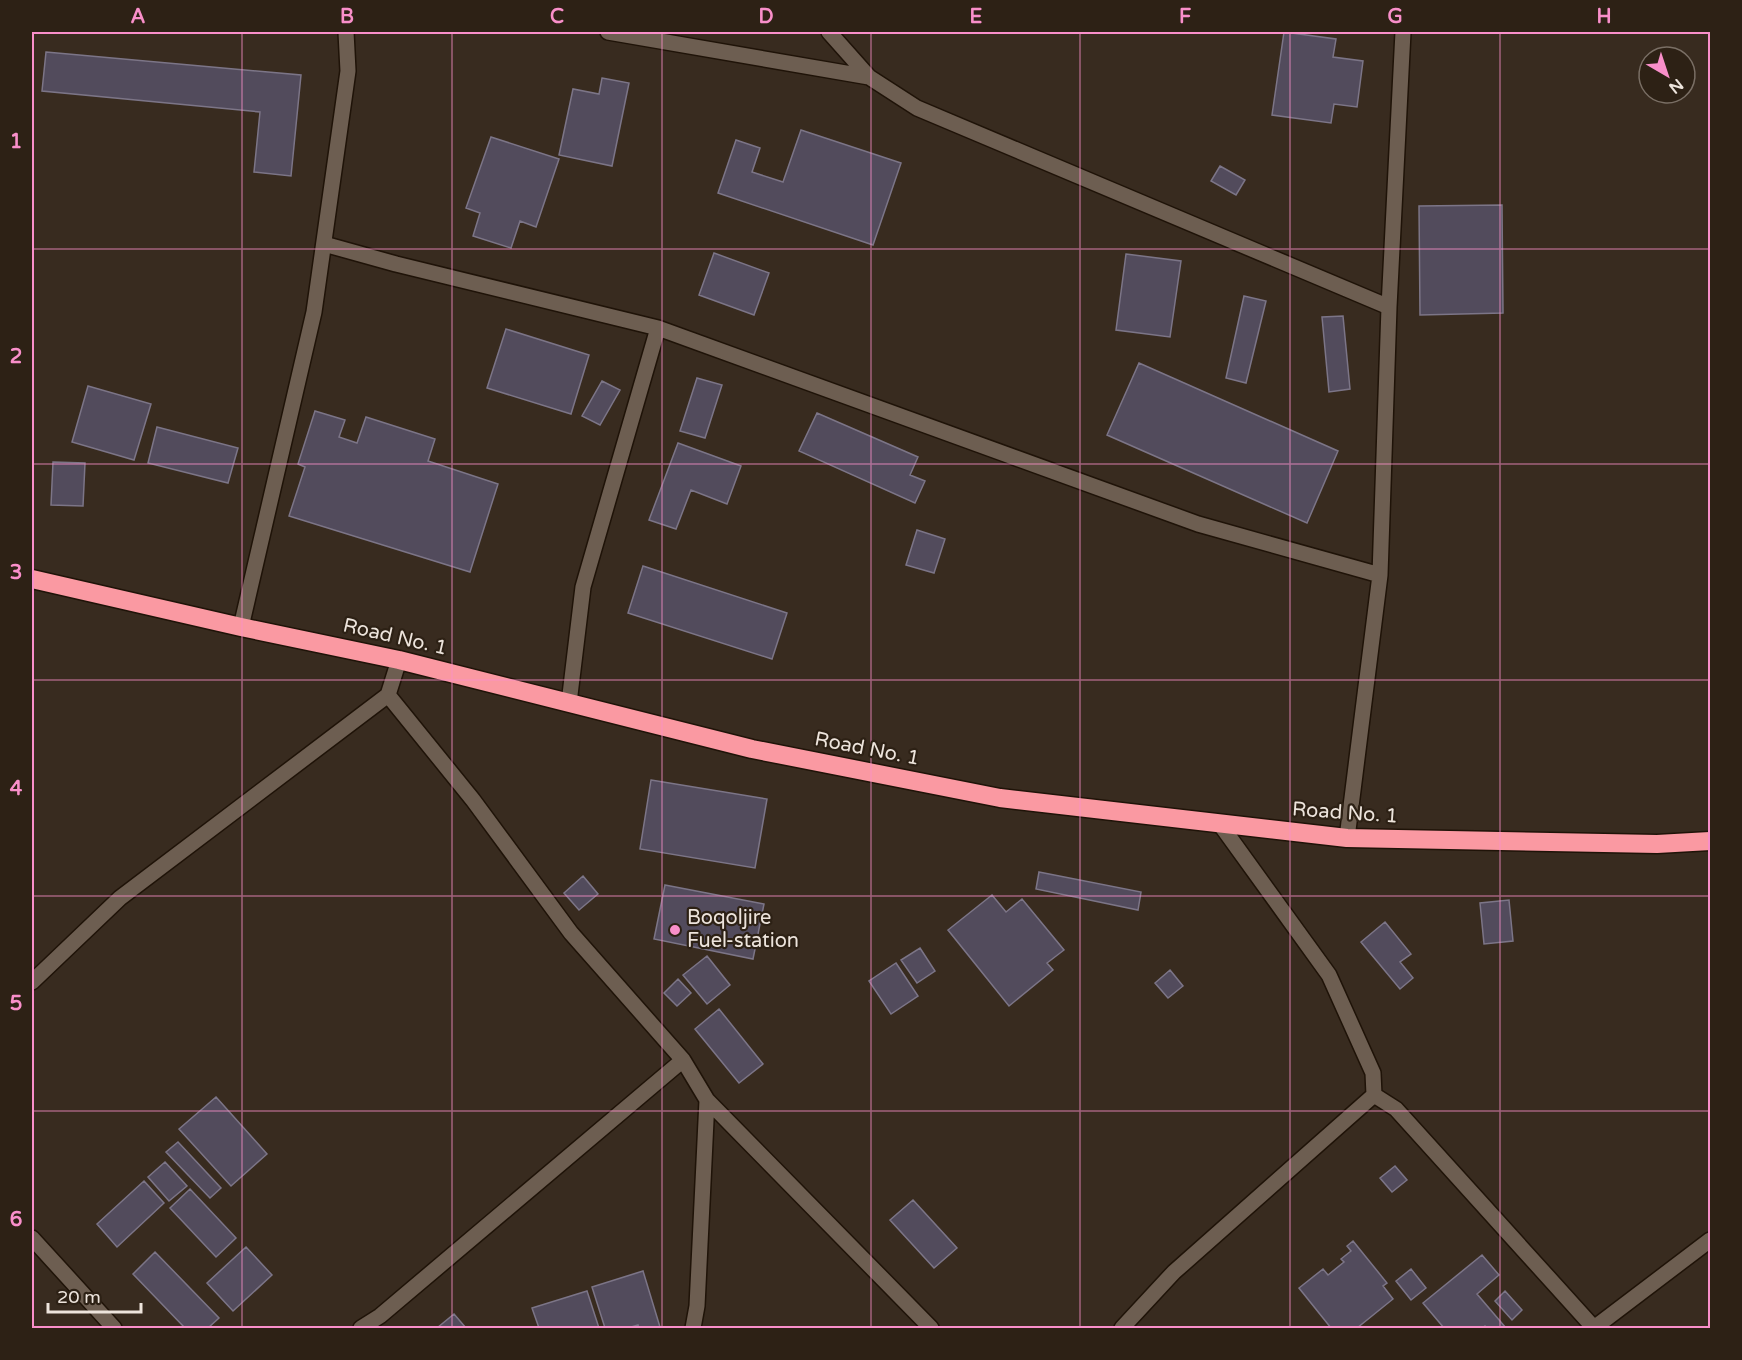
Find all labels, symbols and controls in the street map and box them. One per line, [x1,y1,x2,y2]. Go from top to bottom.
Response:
text: A [131,5,146,29]
text: B [340,5,354,29]
text: C [550,5,564,29]
text: D [758,5,774,29]
text: E [970,5,983,29]
text: F [1179,5,1191,29]
text: G [1387,5,1403,29]
text: H [1596,5,1612,29]
north arrow [1637,45,1697,105]
text: N [1665,74,1687,98]
text: 1 [10,130,22,154]
text: 2 [10,345,22,369]
text: 3 [10,561,22,585]
street label: Road No. 1 [341,613,449,661]
street label: Road No. 1 [813,727,921,771]
text: 4 [10,777,23,801]
street label: Road No. 1 [1291,797,1399,829]
place label: Boqoljire Fuel-station [687,906,799,953]
marker: Boqoljire Fuel-station [668,923,682,937]
text: 5 [10,992,22,1016]
text: 6 [10,1208,22,1232]
scale bar [48,1276,141,1314]
text: 20 m [57,1286,101,1308]

